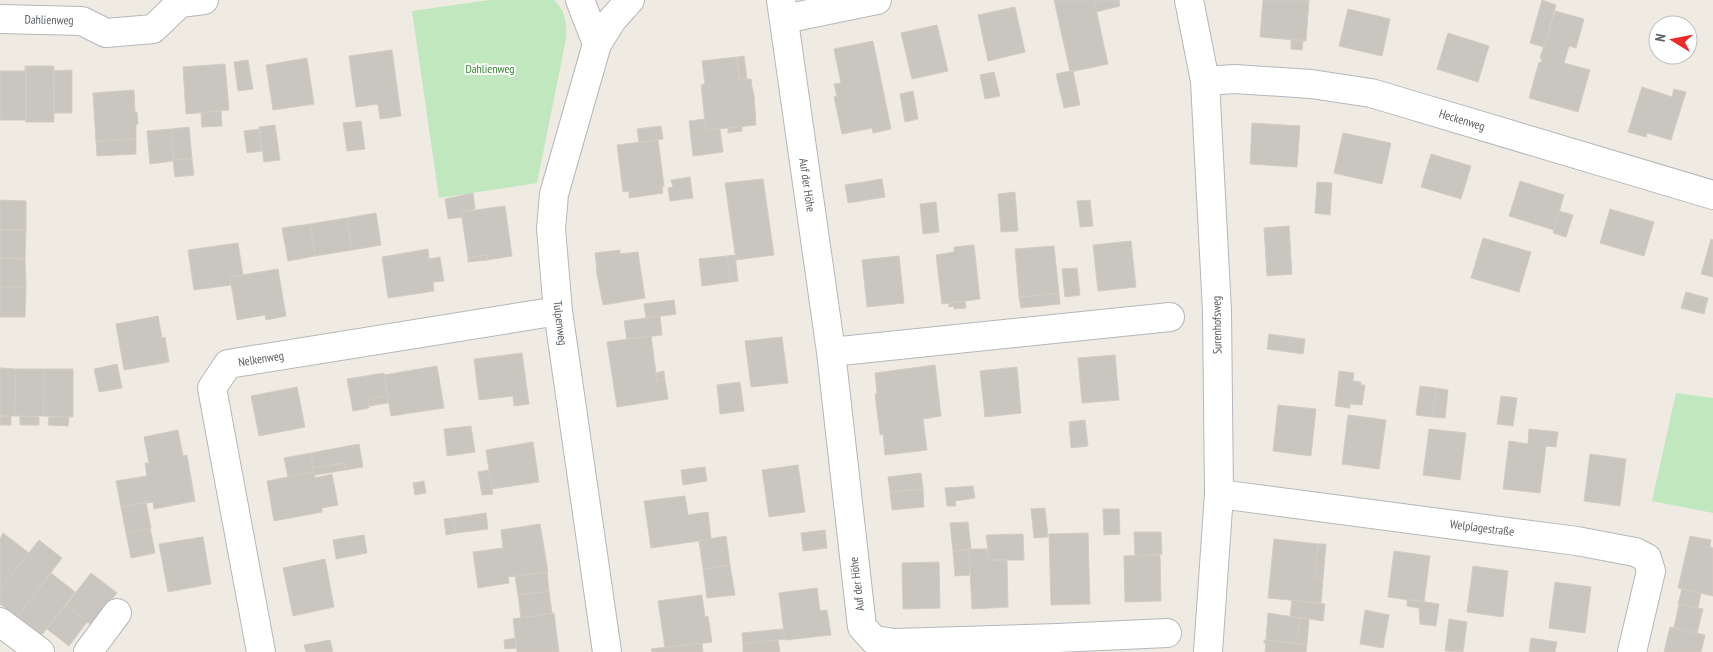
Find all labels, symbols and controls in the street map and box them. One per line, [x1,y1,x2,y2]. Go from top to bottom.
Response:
street label: Dahlienweg [24,12,74,27]
north arrow [1648,15,1698,65]
text: N [1651,32,1670,43]
park label: Dahlienweg [465,61,515,76]
street label: Heckenweg [1437,105,1487,134]
street label: Auf der Höhe [796,157,819,213]
street label: Surenhofsweg [1208,296,1225,354]
street label: Tulpenweg [550,300,571,346]
street label: Nelkenweg [237,348,285,370]
street label: Welplagestraße [1449,516,1515,539]
street label: Auf der Höhe [846,556,867,612]

